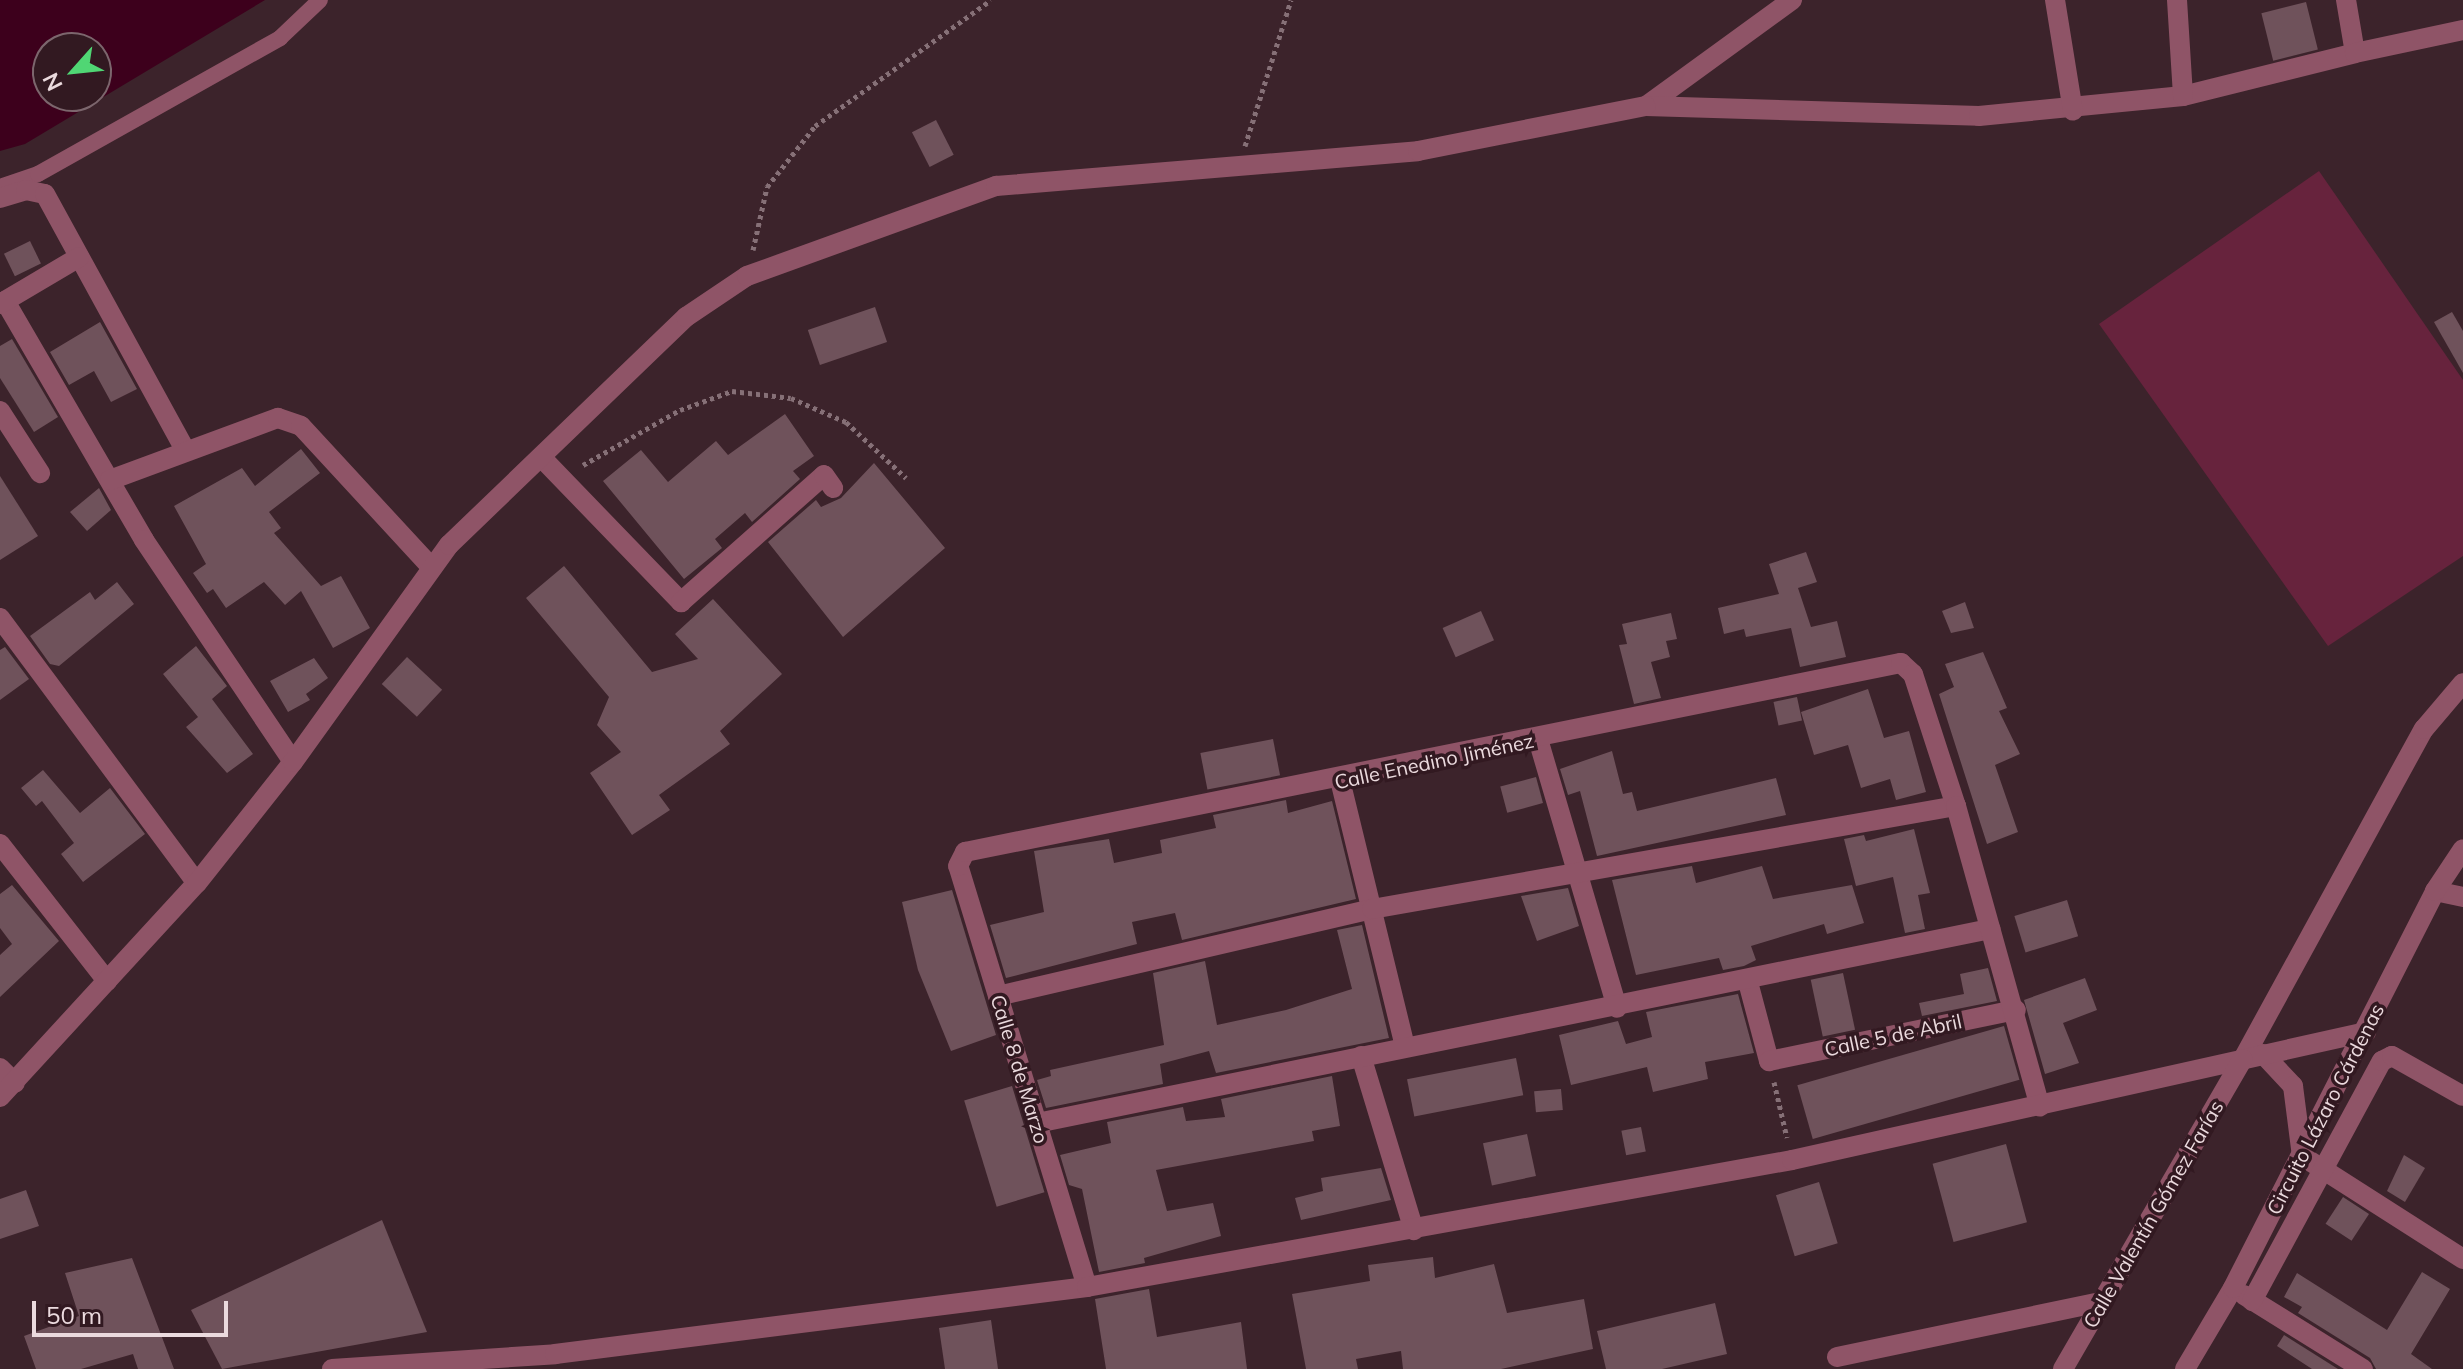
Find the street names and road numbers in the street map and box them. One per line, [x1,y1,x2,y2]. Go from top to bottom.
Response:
street label: Calle Enedino Jiménez [1332,728,1536,794]
street label: Calle 8 de Marzo [986,992,1054,1146]
street label: Circuito Lázaro Cárdenas [2261,999,2389,1219]
street label: Calle 5 de Abril [1822,1009,1964,1061]
street label: Calle Valentín Gómez Farías [2078,1096,2228,1332]

